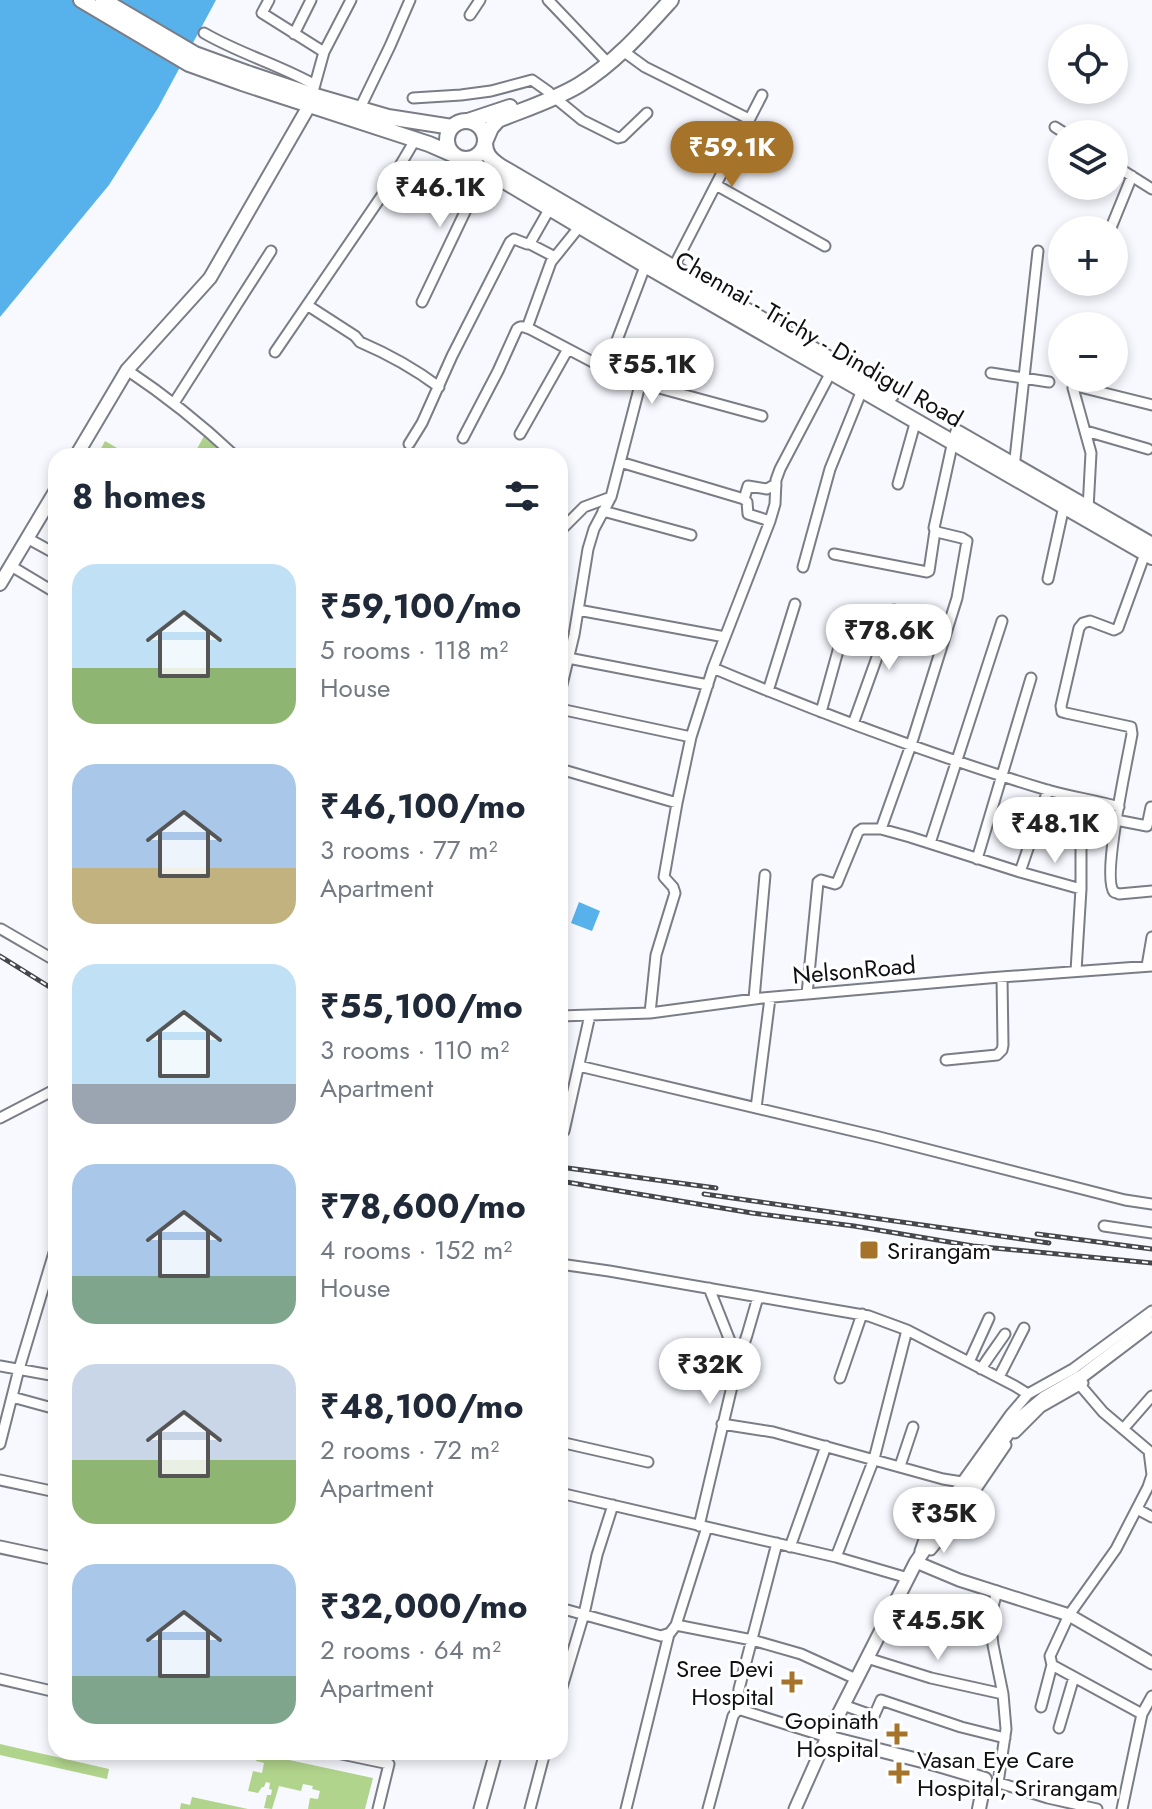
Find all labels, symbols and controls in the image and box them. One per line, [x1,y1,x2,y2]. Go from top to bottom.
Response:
map controls [1048,24,1128,392]
button: locate [1048,24,1128,104]
button: layers [1048,120,1128,200]
pin: ₹59.1K [667,121,797,189]
text: ₹59.1K [689,128,776,166]
pin: ₹46.1K [375,161,505,229]
text: ₹46.1K [395,168,485,206]
button: + [1048,216,1128,296]
street label: Chennai - Trichy - Dindigul Road [669,242,969,436]
button: − [1048,312,1128,392]
pin: ₹55.1K [587,338,717,406]
text: ₹55.1K [608,345,696,383]
text: 8 homes [72,472,206,521]
icon: filters [500,474,544,518]
text: ₹59,100/mo [320,582,521,631]
icon: home [136,596,232,692]
pin: ₹78.6K [824,604,954,672]
text: ₹78.6K [844,611,934,649]
text: 5 rooms · 118 m² [320,631,508,669]
text: House [320,669,390,707]
text: ₹46,100/mo [320,782,526,831]
icon: home [136,796,232,892]
pin: ₹48.1K [990,797,1120,865]
text: ₹48.1K [1011,804,1099,842]
text: 3 rooms · 77 m² [320,831,497,869]
text: Apartment [320,869,433,907]
street label: NelsonRoad [791,947,917,993]
text: ₹55,100/mo [320,982,523,1031]
icon: home [136,996,232,1092]
text: 3 rooms · 110 m² [320,1031,509,1069]
text: Apartment [320,1069,433,1107]
text: ₹78,600/mo [320,1182,526,1231]
icon: home [136,1196,232,1292]
text: 4 rooms · 152 m² [320,1231,512,1269]
place label: Srirangam [887,1233,991,1268]
marker: Srirangam [858,1239,880,1261]
text: House [320,1269,390,1307]
pin: ₹32K [663,1338,757,1406]
text: ₹32K [677,1345,743,1383]
text: ₹48,100/mo [320,1382,524,1431]
icon: home [136,1396,232,1492]
text: 2 rooms · 72 m² [320,1431,499,1469]
text: Apartment [320,1469,433,1507]
pin: ₹35K [897,1487,991,1555]
text: ₹35K [911,1494,977,1532]
text: ₹32,000/mo [320,1582,528,1631]
pin: ₹45.5K [873,1594,1003,1662]
icon: home [136,1596,232,1692]
text: ₹45.5K [891,1601,985,1639]
text: 2 rooms · 64 m² [320,1631,501,1669]
place label: Sree Devi Hospital [676,1651,774,1714]
text: Apartment [320,1669,433,1707]
marker: Sree Devi Hospital [781,1671,803,1693]
place label: Gopinath Hospital [785,1703,879,1766]
marker: Gopinath Hospital [886,1723,908,1745]
place label: Vasan Eye Care Hospital, Srirangam [917,1742,1118,1805]
marker: Vasan Eye Care Hospital, Srirangam [888,1762,910,1784]

